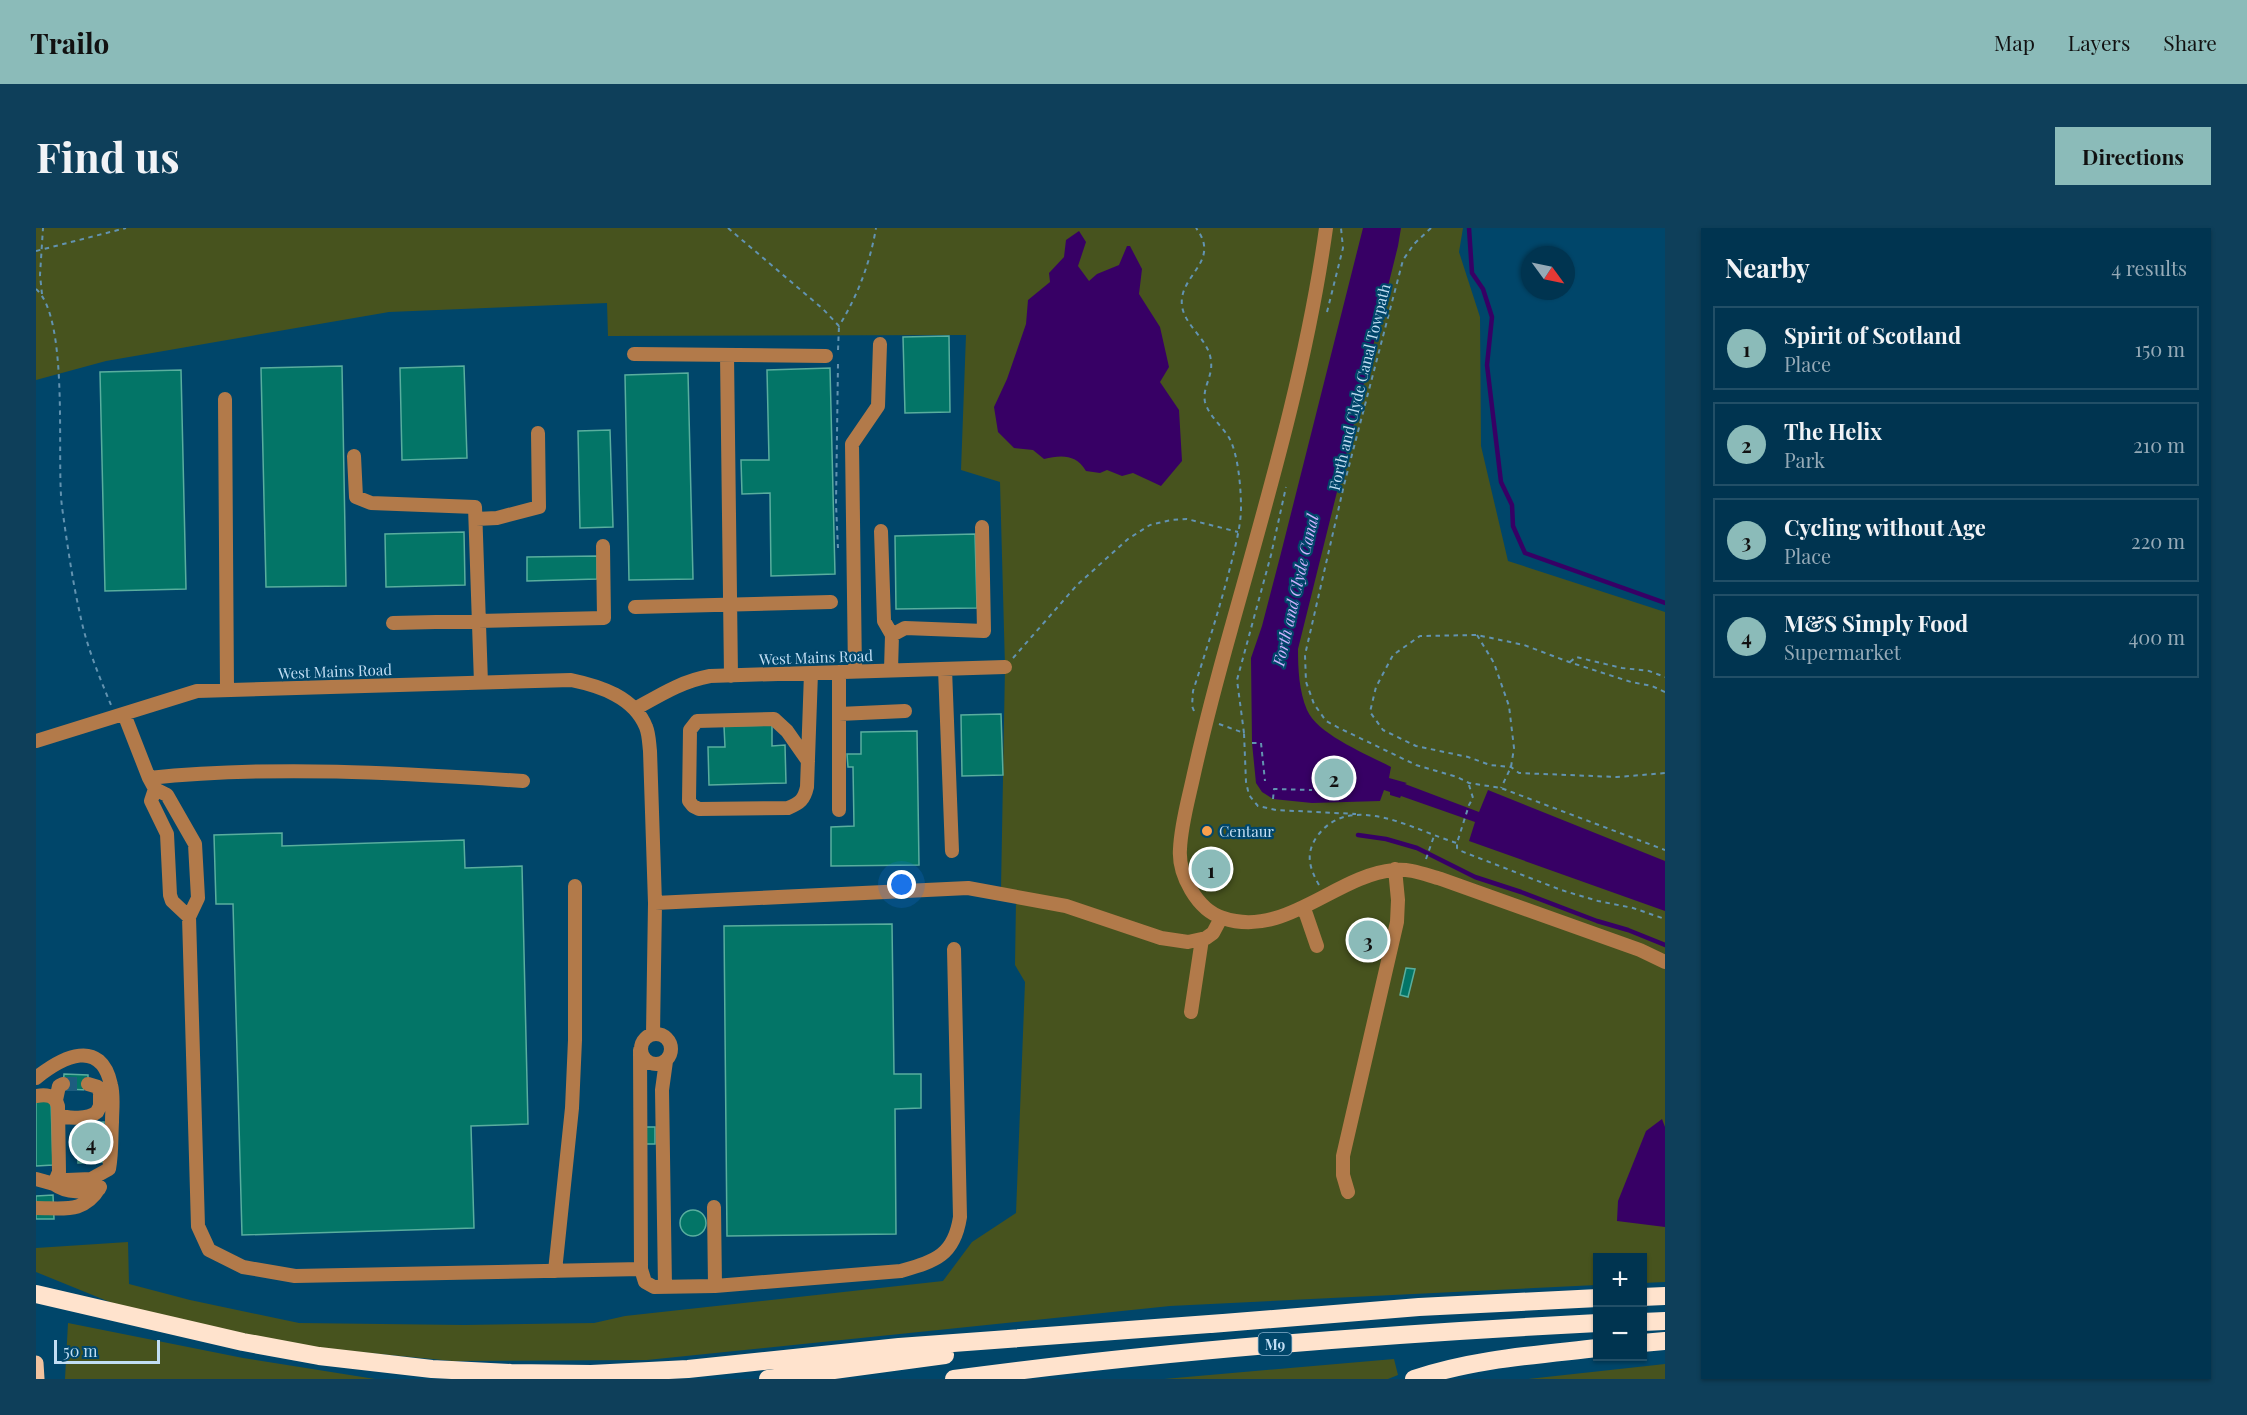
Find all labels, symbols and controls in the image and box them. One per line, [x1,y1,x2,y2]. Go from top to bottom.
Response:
text: Trailo [30,24,109,61]
text: Map [1994,28,2035,56]
text: Layers [2068,28,2130,56]
text: Share [2163,28,2217,56]
button: Directions [2055,127,2211,185]
text: Find us [36,128,180,184]
north arrow [1521,246,1575,300]
text: Nearby [1725,250,1810,285]
text: 4 results [2111,254,2187,281]
street label: Forth and Clyde Canal Towpath [1324,281,1394,492]
text: Spirit of Scotland [1784,320,1961,350]
text: 1 [1743,335,1750,362]
text: 150 m [2135,335,2185,362]
text: Place [1784,350,1831,377]
text: The Helix [1784,416,1882,446]
text: 2 [1741,431,1752,458]
text: 210 m [2133,431,2185,458]
text: Park [1784,446,1825,473]
water label: Forth and Clyde Canal [1267,512,1323,669]
text: Cycling without Age [1784,512,1986,542]
text: 3 [1742,527,1751,554]
text: 220 m [2131,527,2185,554]
text: Place [1784,542,1831,569]
text: M&S Simply Food [1784,608,1968,638]
text: 4 [1741,623,1752,650]
text: 400 m [2128,623,2185,650]
text: Supermarket [1784,638,1901,665]
street label: West Mains Road [758,645,874,669]
street label: West Mains Road [277,659,393,683]
pin: 2 [1314,756,1354,800]
place label: Centaur [1219,821,1274,841]
marker: Centaur [1200,824,1214,838]
pin: 1 [1192,846,1230,892]
your location [887,870,916,899]
pin: 3 [1348,918,1388,962]
pin: 4 [72,1120,110,1164]
map controls [1593,1253,1647,1361]
button: + [1593,1253,1647,1307]
button: − [1593,1307,1647,1361]
road number: M9 [1258,1333,1292,1355]
scale bar [54,1337,160,1364]
text: 50 m [63,1340,97,1361]

